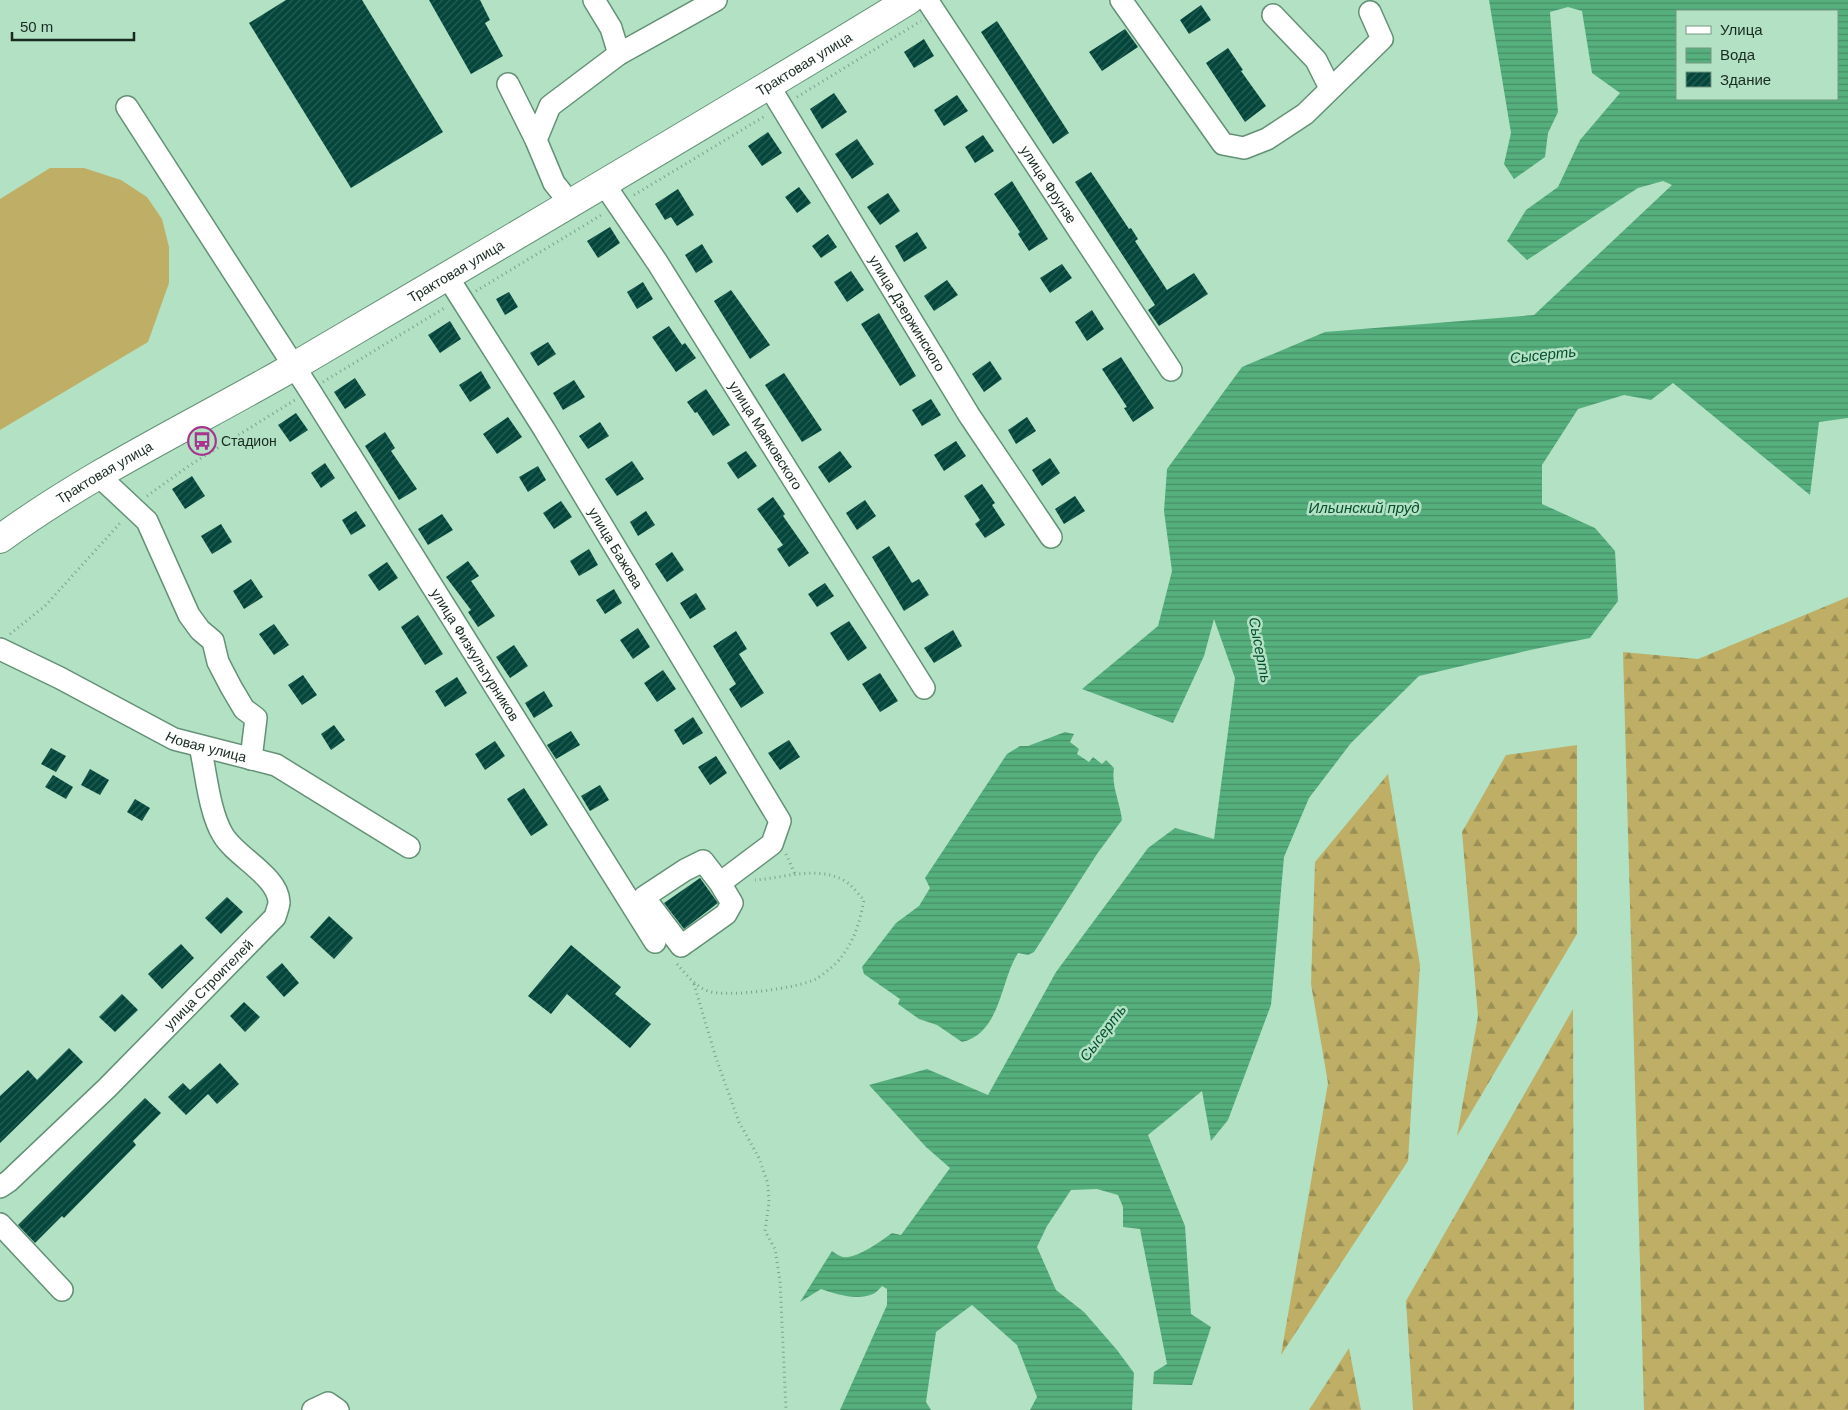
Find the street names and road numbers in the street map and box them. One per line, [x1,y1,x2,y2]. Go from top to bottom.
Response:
street label: Трактовая улица [753,29,855,99]
street label: улица Фрунзе [1017,143,1080,226]
street label: Трактовая улица [405,237,507,306]
street label: улица Дзержинского [866,252,949,374]
street label: улица Маяковского [726,378,806,493]
street label: Трактовая улица [53,438,156,507]
street label: улица Бажова [585,505,646,592]
street label: улица Физкультурников [428,586,523,724]
street label: Новая улица [163,728,248,765]
street label: улица Строителей [161,936,256,1033]

